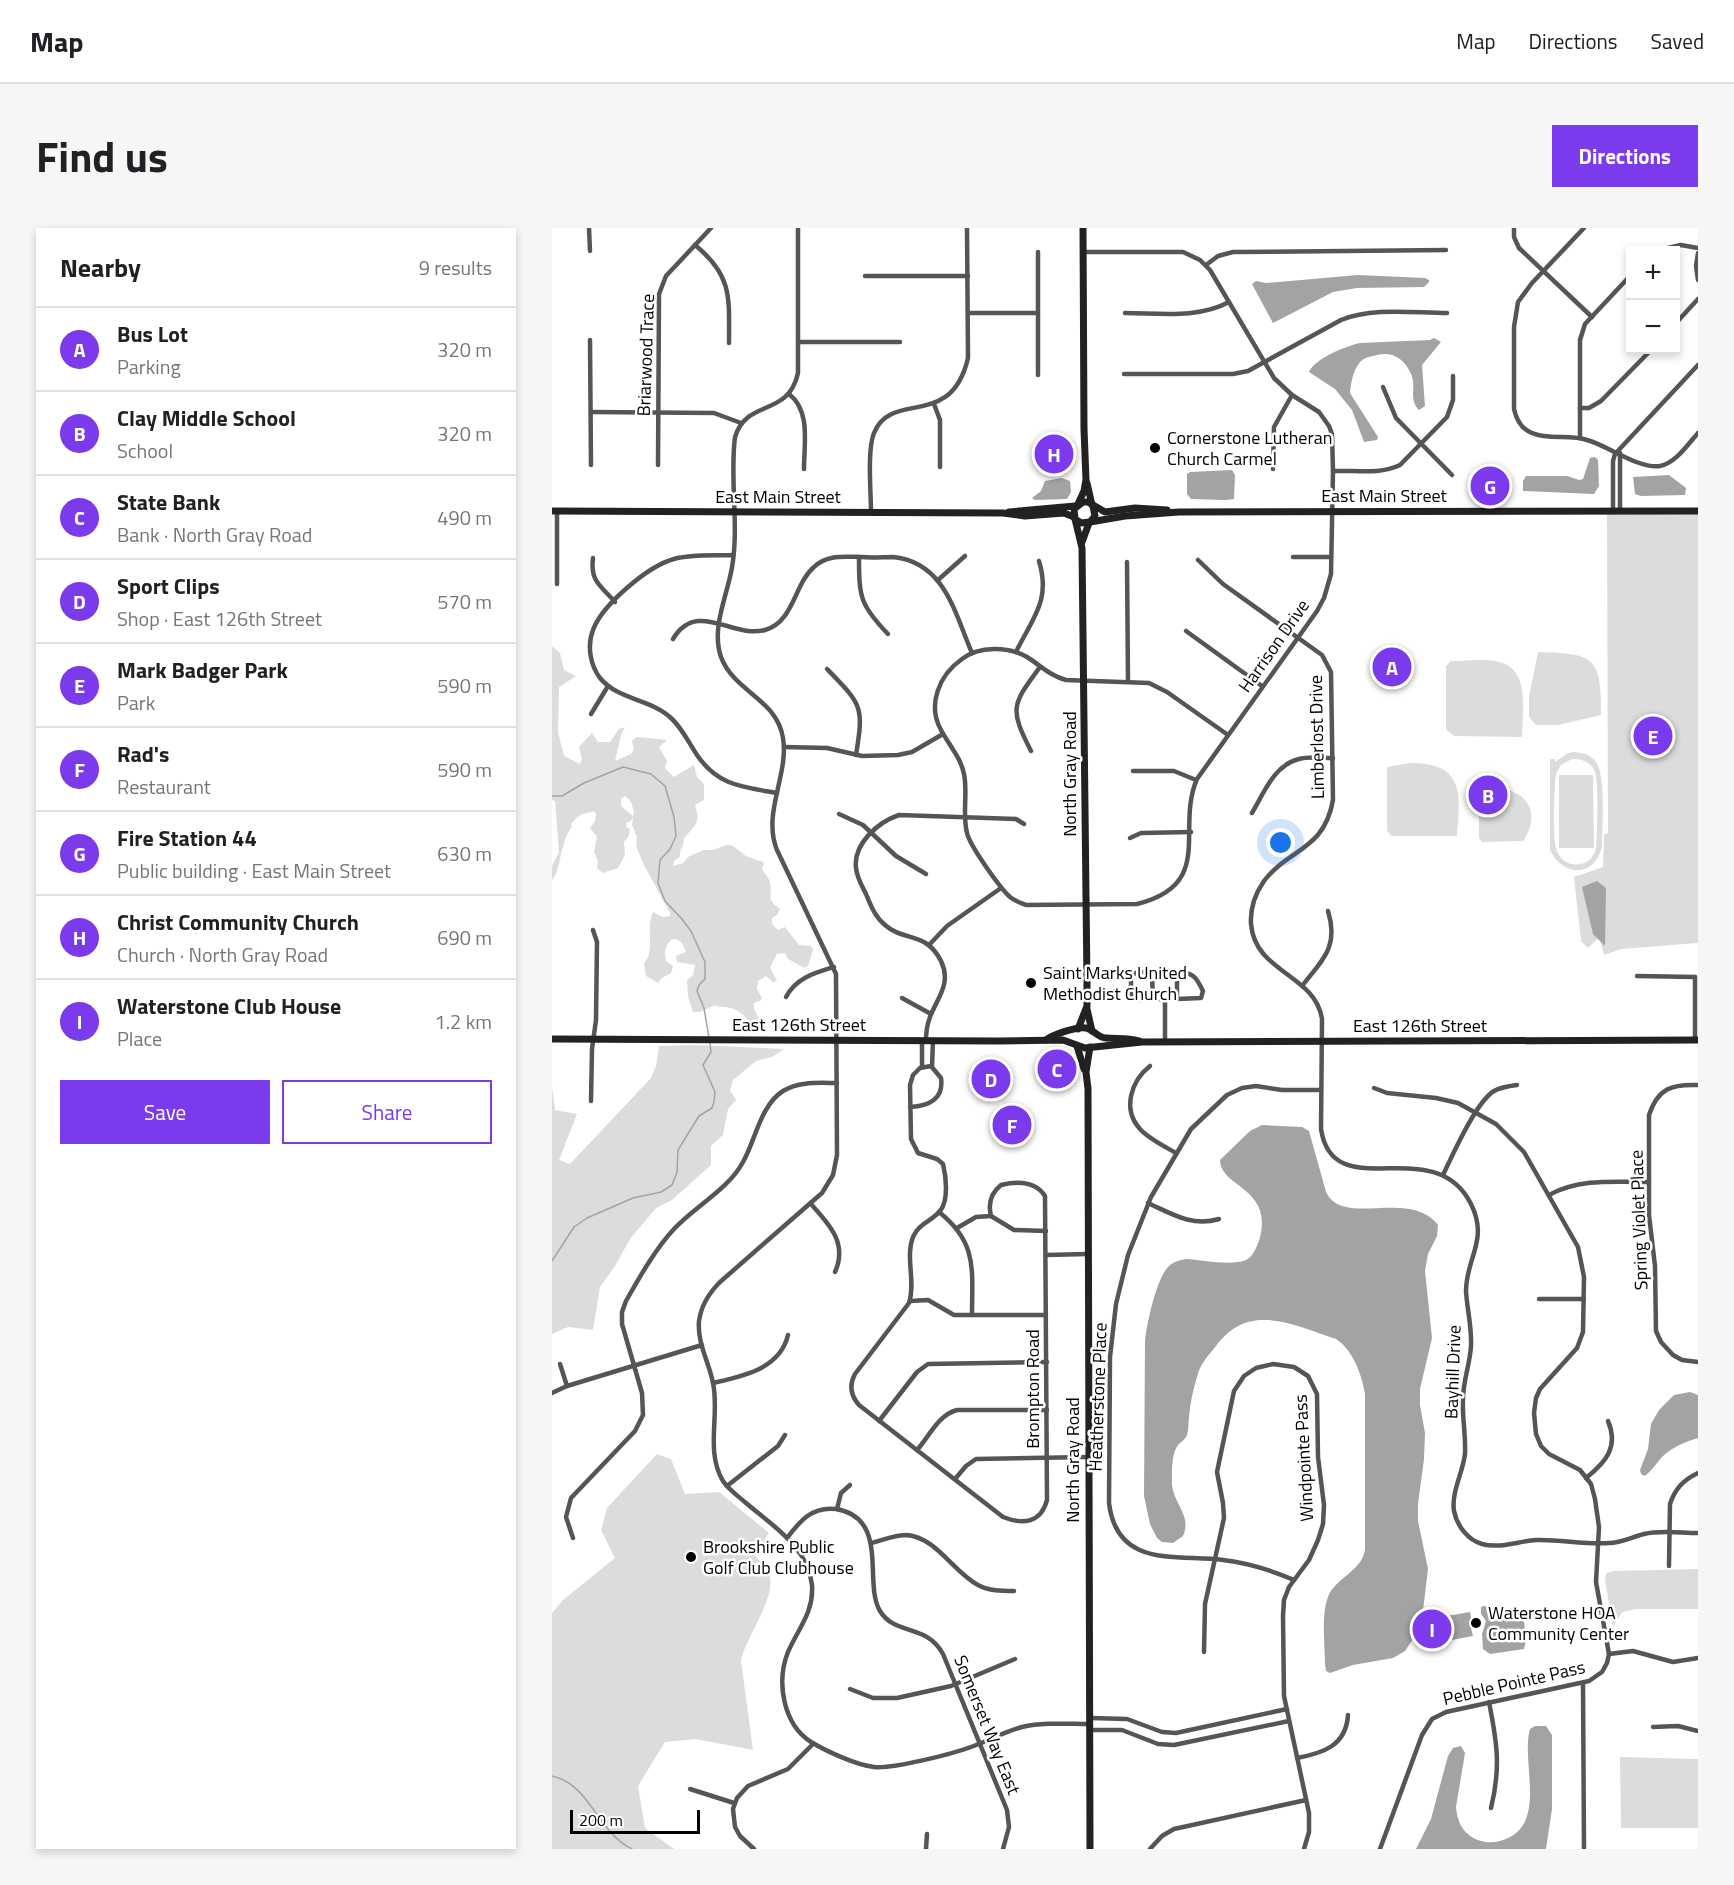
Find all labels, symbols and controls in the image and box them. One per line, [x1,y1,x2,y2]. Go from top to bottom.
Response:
text: Map [30,20,84,63]
text: Map [1456,25,1496,57]
text: Directions [1529,25,1618,57]
text: Saved [1651,25,1704,57]
text: Find us [36,124,168,188]
button: Directions [1552,125,1698,187]
map controls [1626,246,1680,354]
button: + [1626,246,1680,300]
text: Nearby [60,248,141,287]
text: 9 results [419,252,492,283]
street label: Briarwood Trace [630,293,661,417]
button: − [1626,300,1680,354]
text: Bus Lot [117,317,188,351]
text: A [73,334,86,365]
text: 320 m [437,334,492,365]
text: Parking [117,351,181,382]
text: Clay Middle School [117,401,296,435]
text: B [73,418,86,449]
text: 320 m [437,418,492,449]
place label: Cornerstone Lutheran Church Carmel [1167,424,1332,472]
pin: H [1034,432,1074,476]
text: School [117,435,173,466]
marker: Cornerstone Lutheran Church Carmel [1148,441,1162,455]
pin: G [1470,464,1510,508]
street label: East Main Street [1321,482,1448,509]
street label: East Main Street [715,483,842,510]
text: State Bank [117,485,220,519]
text: C [74,502,85,533]
text: 490 m [437,502,492,533]
text: Bank · North Gray Road [117,519,312,550]
text: Sport Clips [117,569,220,603]
text: D [73,586,86,617]
text: 570 m [437,586,492,617]
street label: Harrison Drive [1231,594,1316,698]
text: Shop · East 126th Street [117,603,322,634]
pin: A [1372,644,1412,690]
text: Mark Badger Park [117,653,288,687]
text: E [74,670,85,701]
text: 590 m [437,670,492,701]
street label: Limberlost Drive [1302,675,1331,799]
text: Park [117,687,155,718]
street label: North Gray Road [1056,711,1083,837]
pin: E [1634,714,1672,758]
text: Rad's [117,737,170,771]
text: F [74,754,85,785]
text: 590 m [437,754,492,785]
text: Restaurant [117,771,211,802]
pin: B [1468,772,1508,818]
text: Fire Station 44 [117,821,257,855]
your location [1266,828,1295,857]
text: G [73,838,86,869]
text: 630 m [437,838,492,869]
text: Public building · East Main Street [117,855,391,886]
text: Christ Community Church [117,905,359,939]
text: H [73,922,86,953]
text: 690 m [437,922,492,953]
text: Church · North Gray Road [117,939,328,970]
place label: Saint Marks United Methodist Church [1043,959,1187,1007]
marker: Saint Marks United Methodist Church [1024,976,1038,990]
text: Waterstone Club House [117,989,341,1023]
text: I [77,1006,82,1037]
text: 1.2 km [435,1006,492,1037]
street label: East 126th Street [732,1011,867,1038]
street label: East 126th Street [1353,1012,1488,1039]
text: Place [117,1023,162,1054]
pin: C [1038,1046,1076,1092]
pin: D [972,1056,1010,1102]
button: Save [60,1080,270,1144]
button: Share [282,1080,492,1144]
pin: F [992,1102,1032,1148]
street label: Spring Violet Place [1623,1149,1654,1291]
street label: Heatherstone Place [1081,1322,1114,1472]
street label: Bayhill Drive [1437,1325,1468,1419]
street label: Brompton Road [1019,1329,1046,1449]
street label: Windpointe Pass [1287,1394,1320,1522]
street label: North Gray Road [1059,1397,1086,1523]
place label: Brookshire Public Golf Club Clubhouse [703,1533,854,1581]
marker: Brookshire Public Golf Club Clubhouse [684,1550,698,1564]
place label: Waterstone HOA Community Center [1488,1599,1629,1647]
pin: I [1412,1606,1452,1652]
marker: Waterstone HOA Community Center [1469,1616,1483,1630]
street label: Somerset Way East [947,1651,1028,1799]
street label: Pebble Pointe Pass [1440,1653,1588,1712]
scale bar [570,1807,700,1834]
text: 200 m [579,1808,623,1832]

